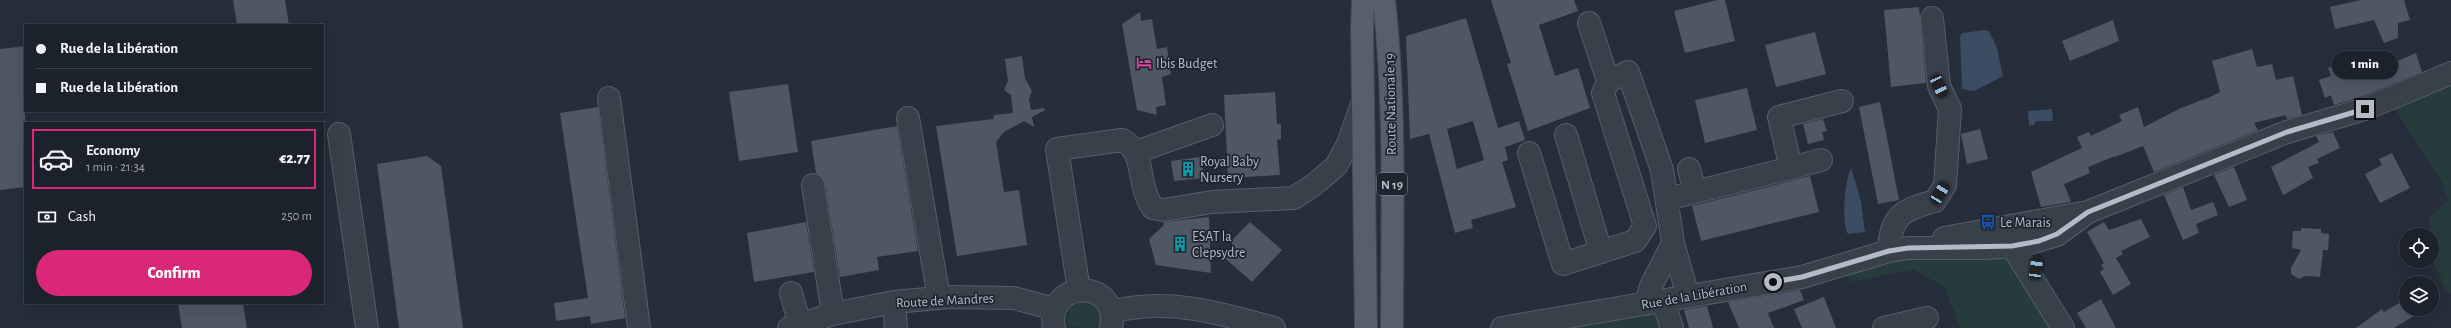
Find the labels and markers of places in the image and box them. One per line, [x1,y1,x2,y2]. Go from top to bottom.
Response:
hotel icon: Ibis Budget [1135,54,1153,72]
place label: Ibis Budget [1156,57,1218,71]
place label: Royal Baby Nursery [1200,155,1259,185]
building icon: Royal Baby Nursery [1179,160,1197,178]
bus stop icon: Le Marais [1979,213,1997,231]
place label: Le Marais [2000,216,2051,230]
place label: ESAT la Clepsydre [1192,230,1246,260]
building icon: ESAT la Clepsydre [1171,235,1189,253]

